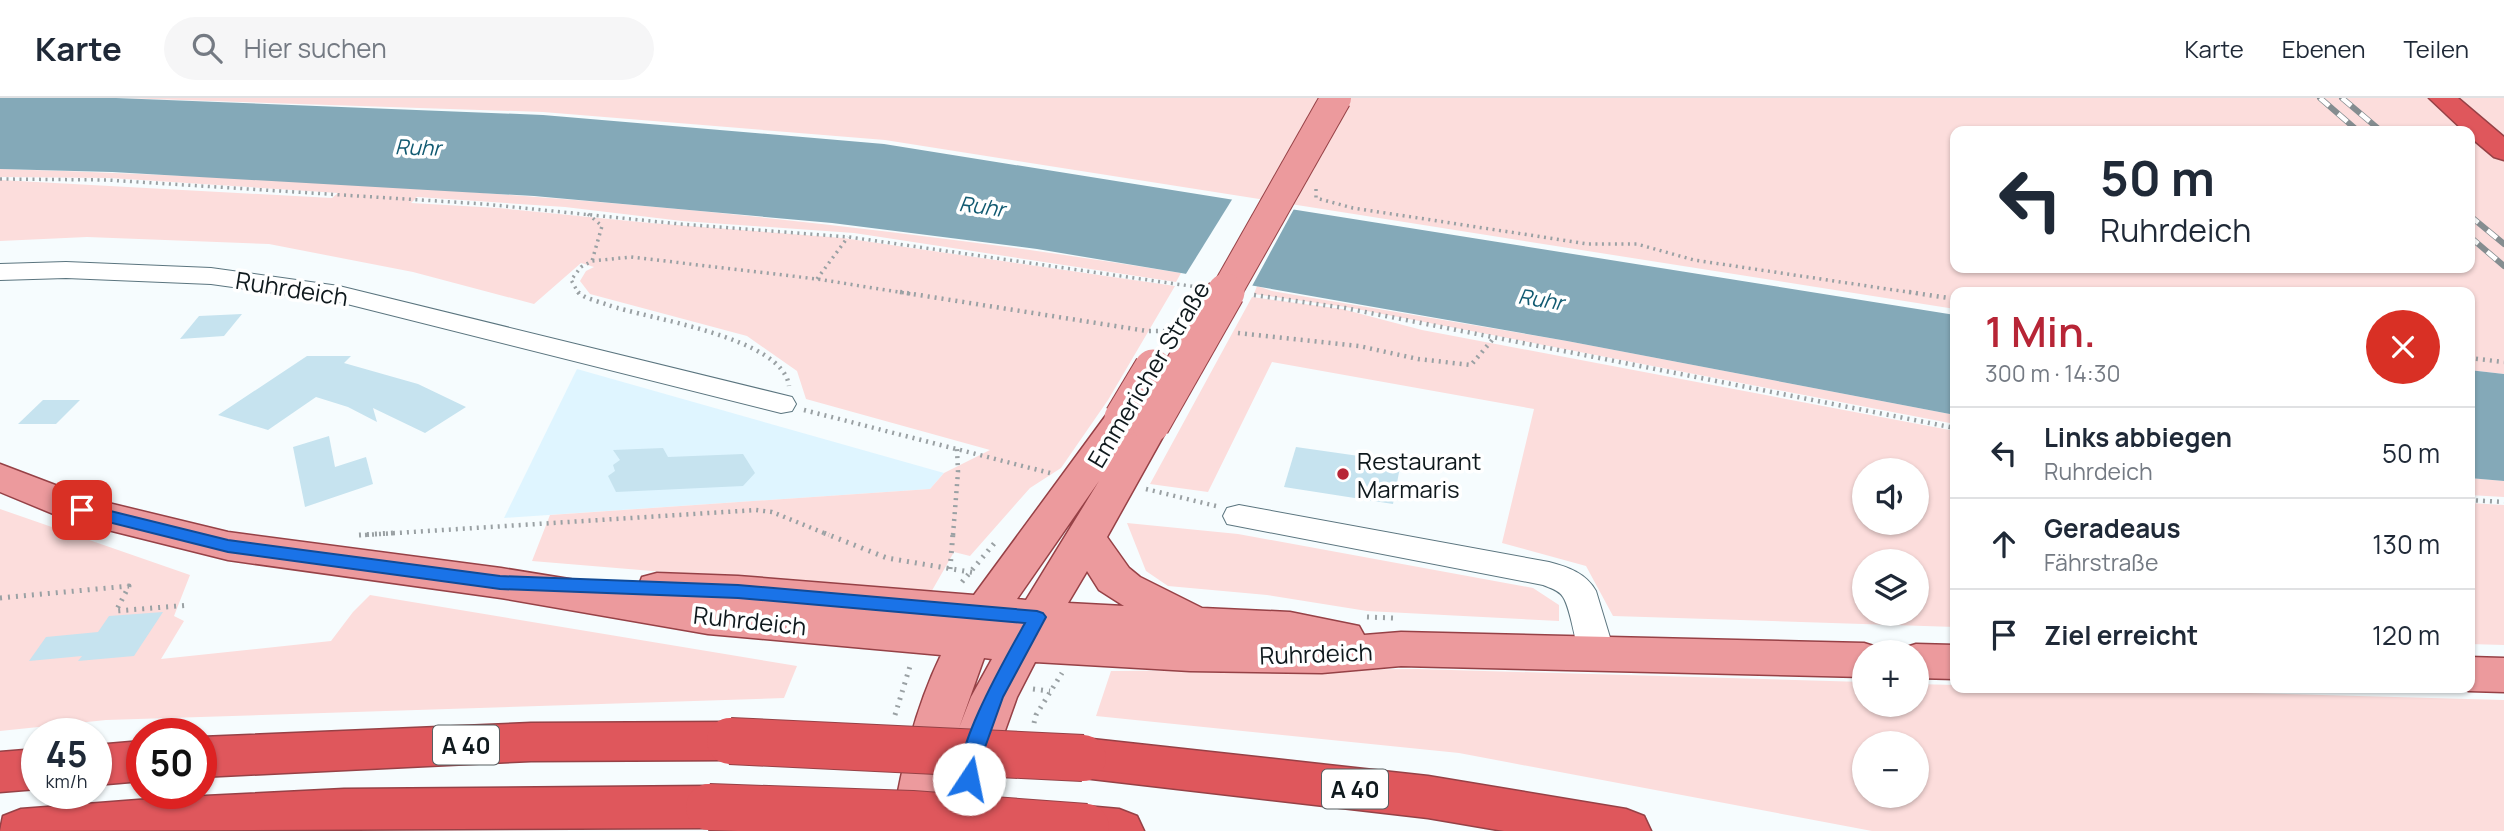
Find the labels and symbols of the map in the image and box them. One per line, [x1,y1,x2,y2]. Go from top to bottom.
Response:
water label: Ruhr [395,132,444,162]
water label: Ruhr [957,189,1009,223]
street label: Ruhrdeich [233,263,351,313]
street label: Emmericher Straße [1079,275,1217,473]
water label: Ruhr [1516,282,1568,317]
place label: Restaurant Marmaris [1357,444,1481,505]
marker: Restaurant Marmaris [1335,466,1351,482]
pin [52,480,112,540]
street label: Ruhrdeich [692,598,808,642]
street label: Ruhrdeich [1259,635,1373,671]
speed limit sign: 50 [126,718,217,809]
road number: A 40 [433,726,499,764]
position arrow [932,742,1006,816]
road number: A 40 [1322,769,1388,808]

